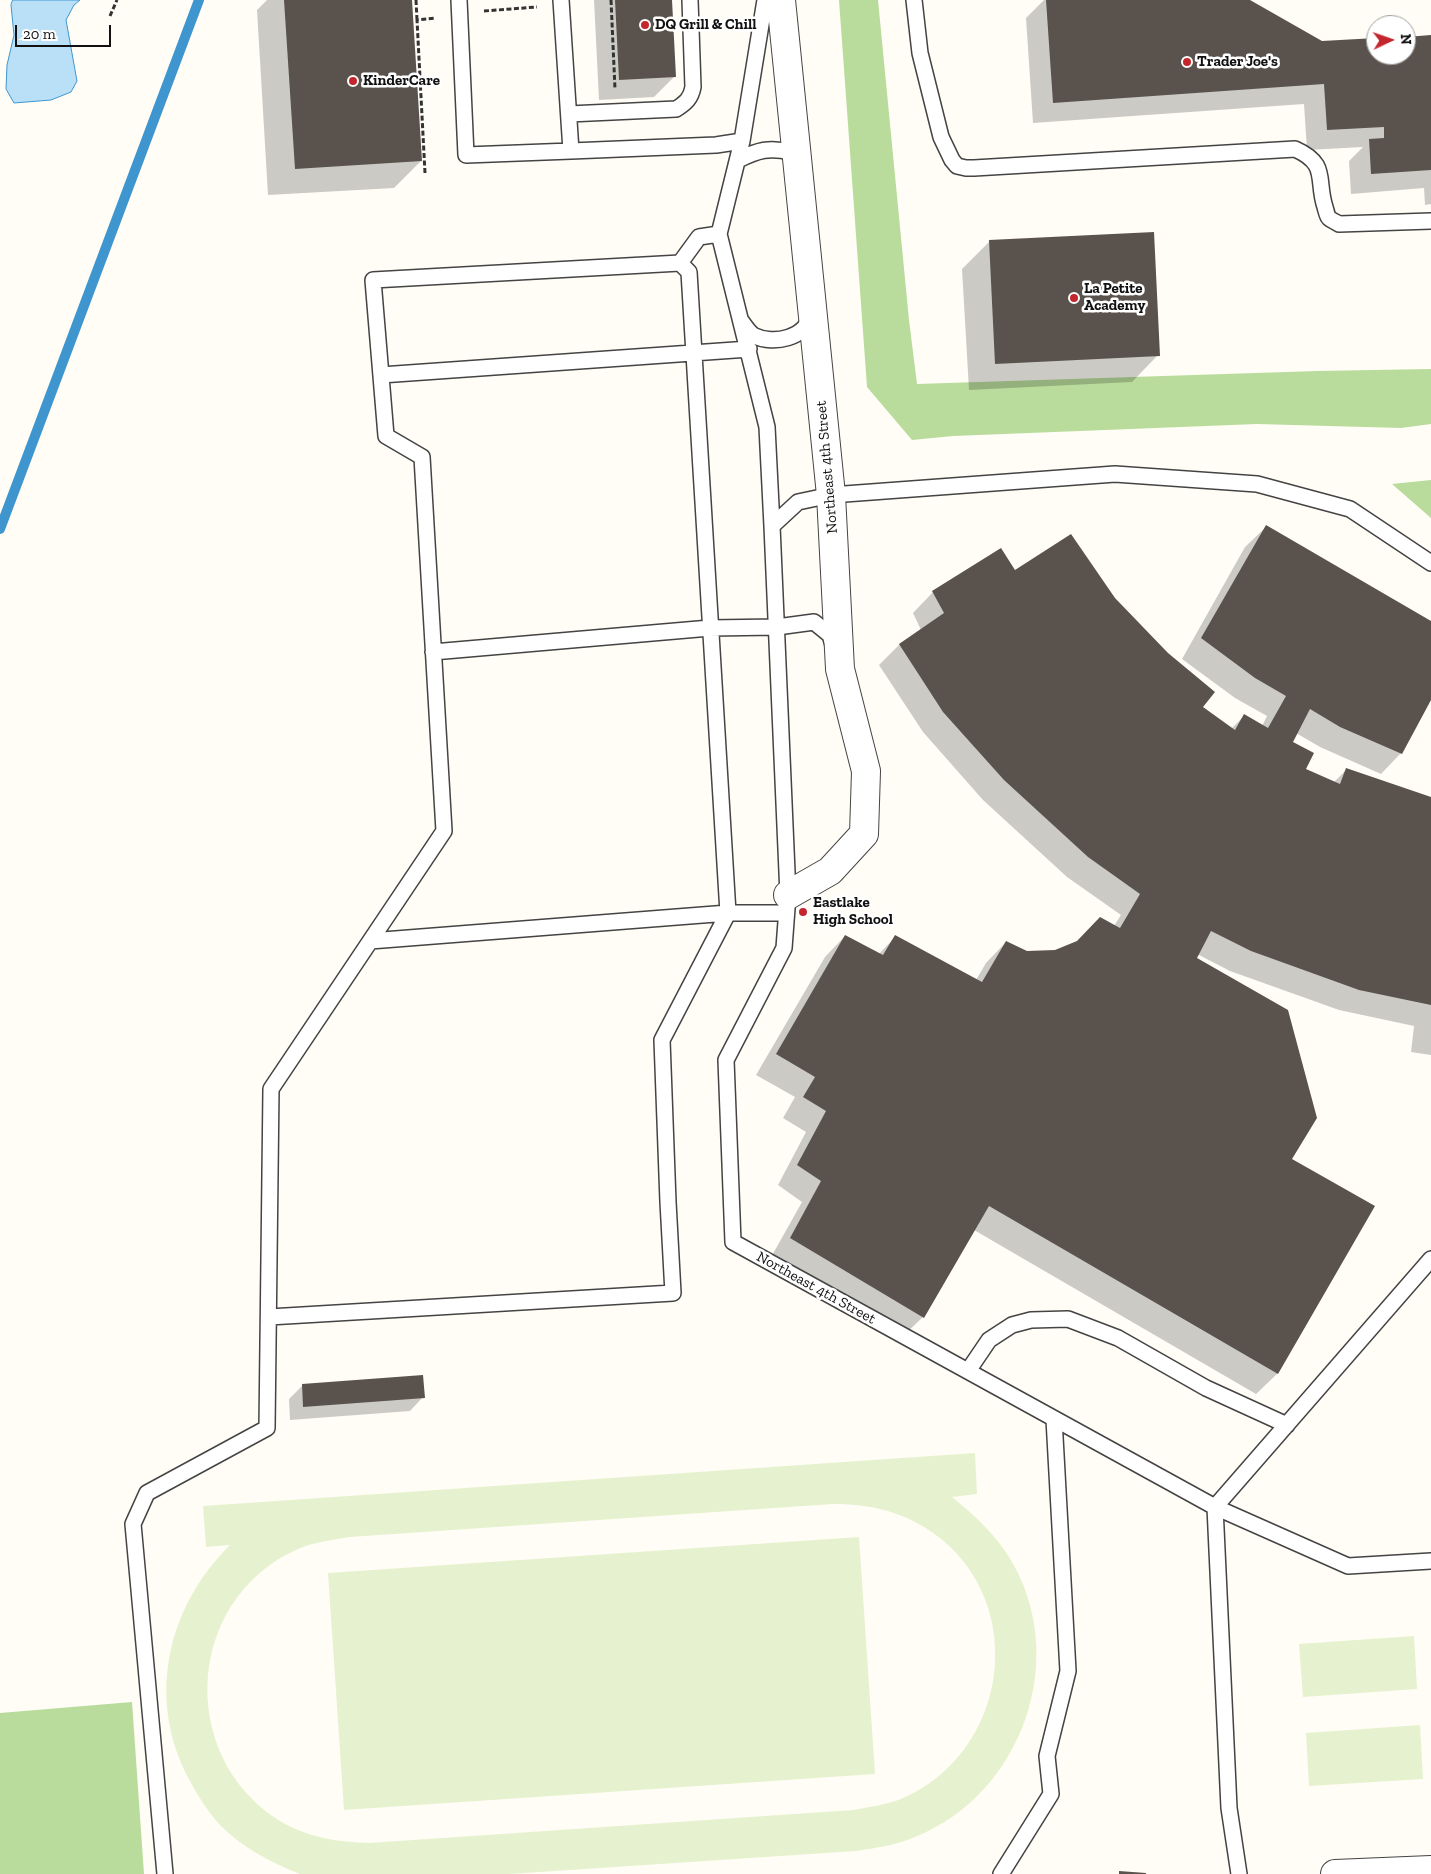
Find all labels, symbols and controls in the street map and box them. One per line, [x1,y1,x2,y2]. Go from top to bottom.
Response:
scale bar [18,15,114,47]
north arrow [1366,15,1416,65]
place label: DQ Grill & Chill [655,16,756,34]
marker: DQ Grill & Chill [639,19,651,31]
text: 20 m [23,25,56,43]
text: N [1397,33,1414,45]
place label: Trader Joe's [1197,53,1278,71]
marker: Trader Joe's [1181,56,1193,68]
place label: KinderCare [363,72,440,90]
marker: KinderCare [347,75,359,87]
place label: La Petite Academy [1084,280,1145,315]
marker: La Petite Academy [1068,292,1080,304]
street label: Northeast 4th Street [812,400,842,534]
place label: Eastlake High School [813,894,893,929]
marker: Eastlake High School [797,906,809,918]
street label: Northeast 4th Street [753,1248,879,1328]

